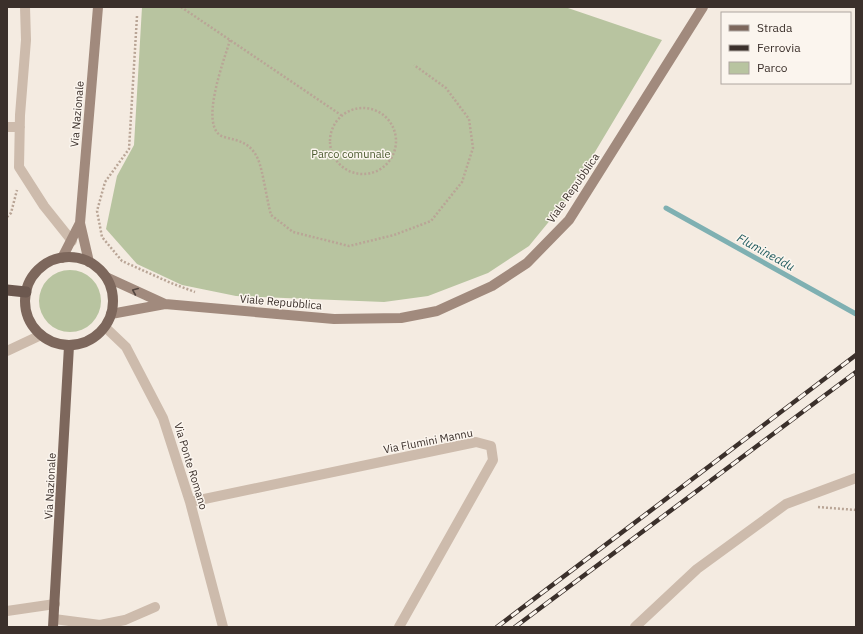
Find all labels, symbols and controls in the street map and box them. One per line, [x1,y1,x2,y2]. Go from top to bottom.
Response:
legend [721,12,851,84]
text: Strada [757,20,793,35]
text: Ferrovia [757,40,801,55]
text: Parco [757,60,788,75]
street label: Via Nazionale [67,80,87,148]
park label: Parco comunale [311,147,391,161]
street label: Viale Repubblica [544,150,602,226]
water label: Flumineddu [735,230,798,274]
one-way arrow [132,288,140,296]
street label: Viale Repubblica [239,291,323,313]
street label: Via Ponte Romano [171,421,211,511]
street label: Via Flumini Mannu [382,425,474,457]
street label: Via Nazionale [41,452,59,520]

